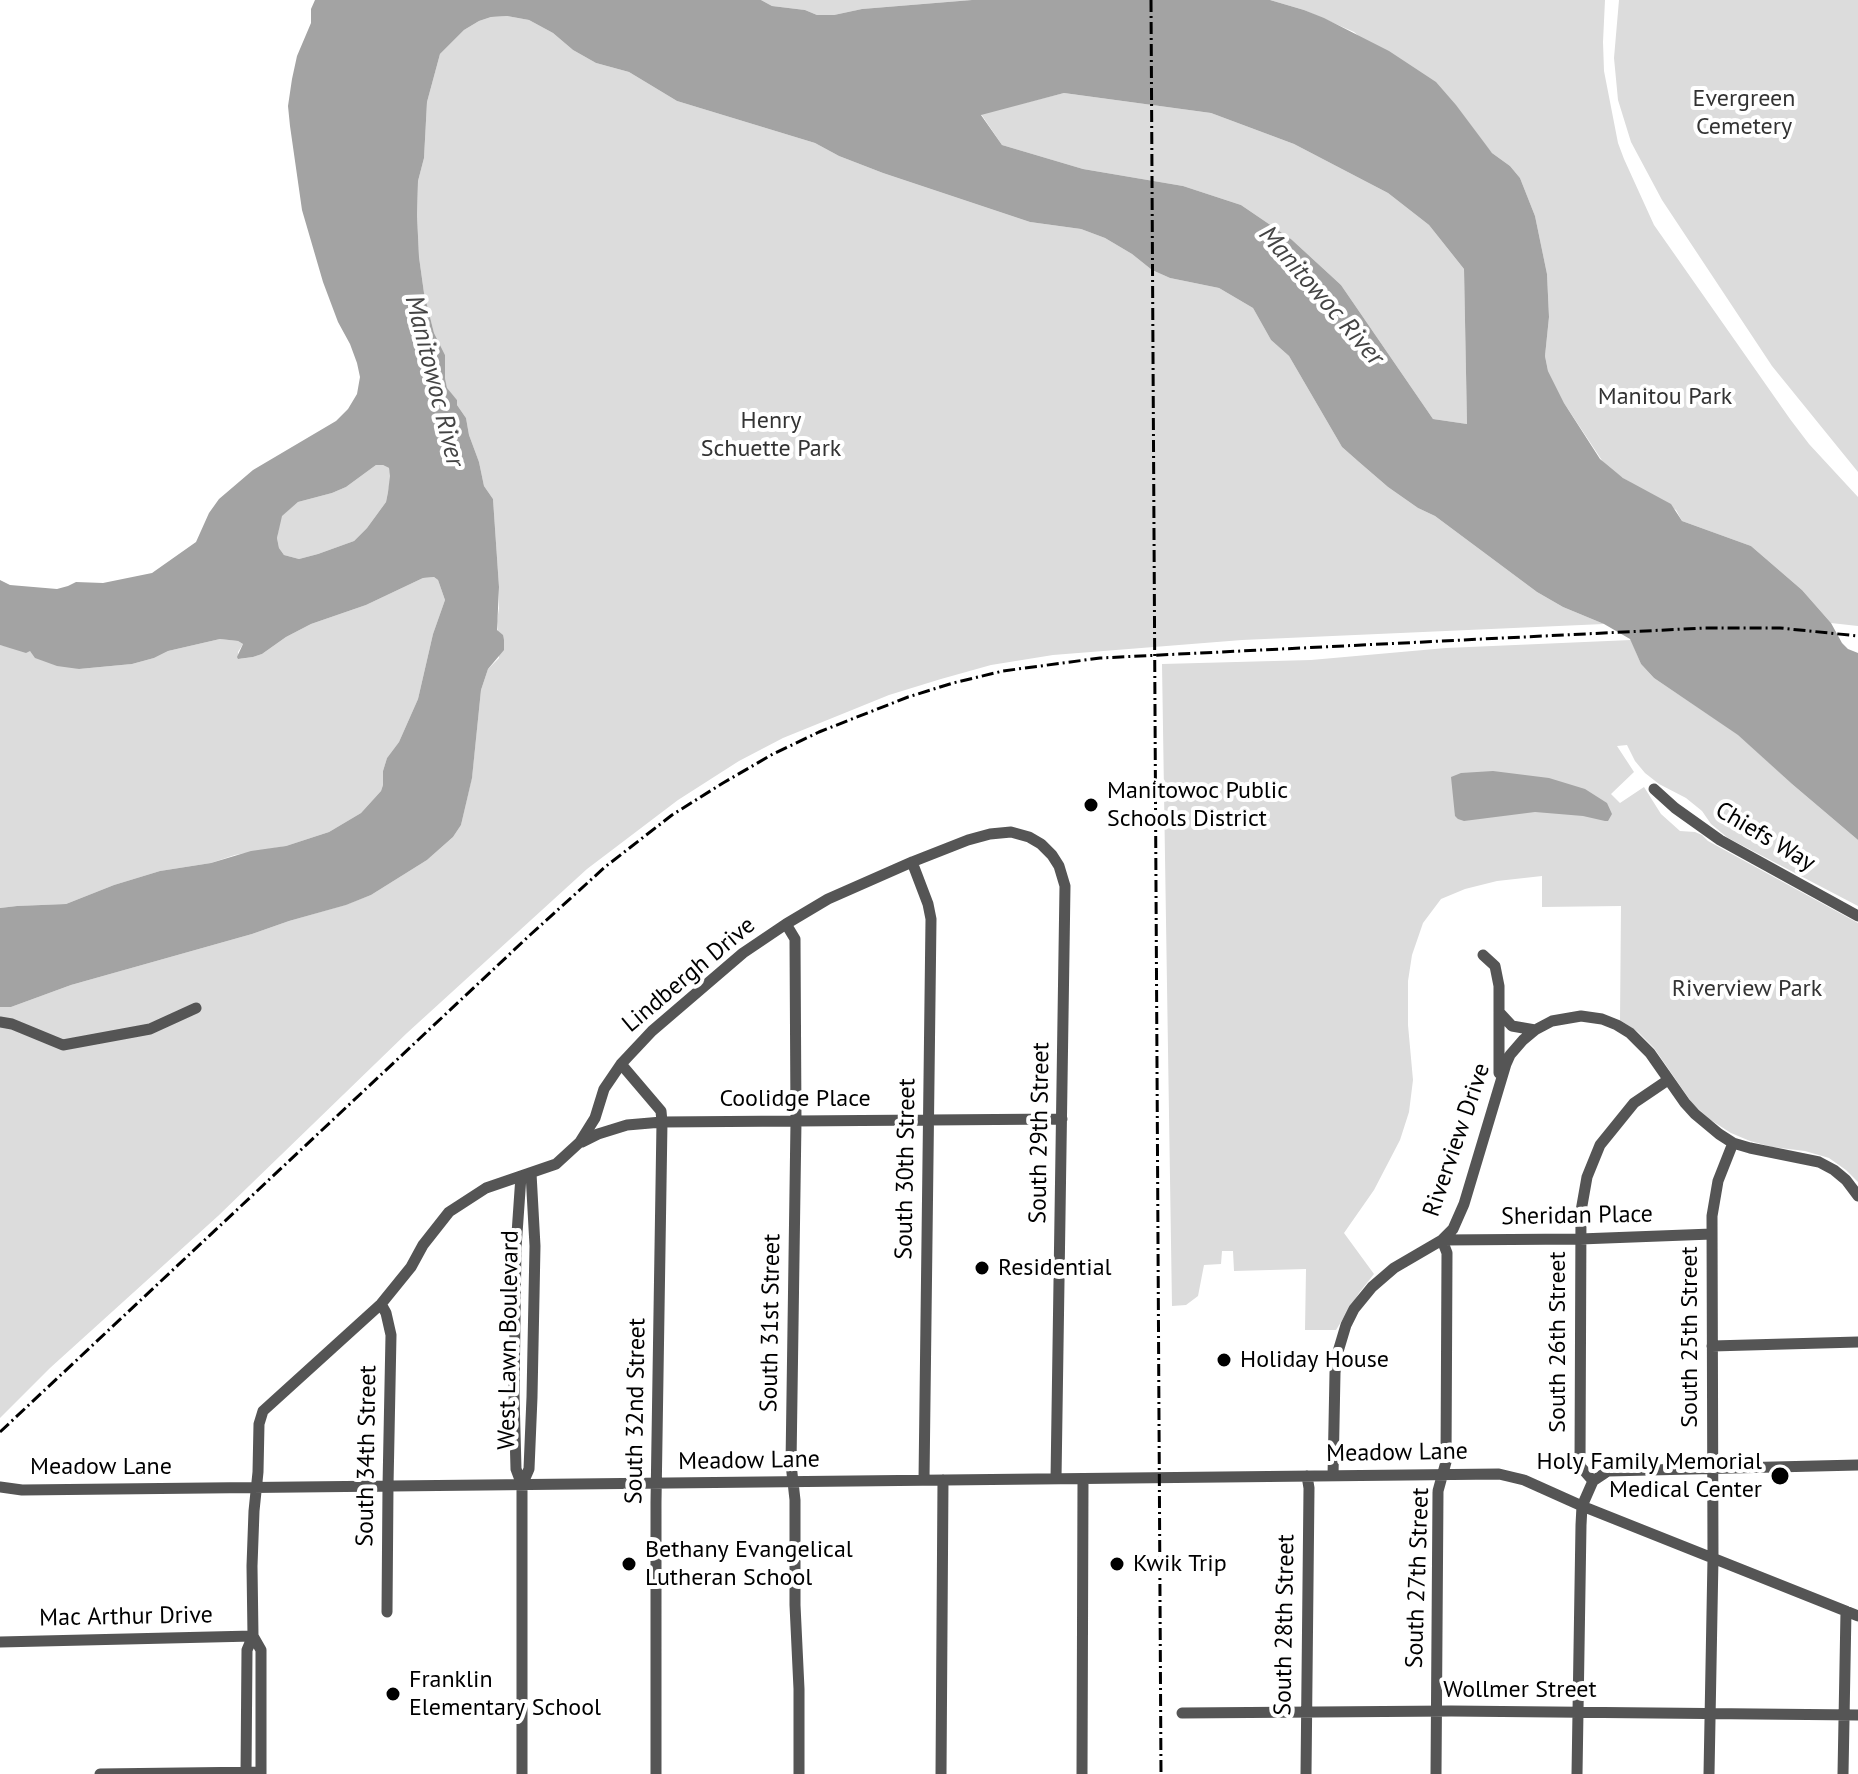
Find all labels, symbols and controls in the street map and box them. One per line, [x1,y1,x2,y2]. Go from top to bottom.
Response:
park label: Evergreen Cemetery [1693,85,1795,141]
water label: Manitowoc River [1252,220,1390,372]
water label: Manitowoc River [398,292,470,470]
park label: Manitou Park [1598,383,1732,411]
park label: Henry Schuette Park [701,407,841,463]
place label: Manitowoc Public Schools District [1107,777,1288,833]
marker: Manitowoc Public Schools District [1082,796,1100,814]
street label: Chiefs Way [1710,796,1820,878]
street label: Lindbergh Drive [617,911,761,1039]
park label: Riverview Park [1672,975,1822,1003]
street label: South 29th Street [1024,1042,1056,1224]
street label: Riverview Drive [1417,1060,1497,1220]
street label: South 30th Street [890,1078,922,1260]
street label: Coolidge Place [719,1085,871,1113]
street label: Sheridan Place [1501,1200,1653,1232]
street label: West Lawn Boulevard [493,1230,525,1450]
street label: South 31st Street [755,1234,787,1412]
street label: South 25th Street [1676,1246,1704,1428]
street label: South 26th Street [1544,1251,1572,1433]
place label: Residential [998,1254,1112,1282]
marker: Residential [973,1259,991,1277]
street label: South 32nd Street [620,1318,652,1504]
place label: Holiday House [1240,1346,1389,1374]
marker: Holiday House [1215,1351,1233,1369]
street label: South 34th Street [351,1365,383,1547]
street label: Meadow Lane [1326,1437,1468,1469]
street label: Meadow Lane [678,1445,820,1477]
place label: Holy Family Memorial Medical Center [1537,1448,1762,1504]
street label: Meadow Lane [30,1453,172,1481]
marker: Holy Family Memorial Medical Center [1769,1465,1791,1487]
street label: South 27th Street [1400,1487,1436,1669]
street label: South 28th Street [1269,1534,1301,1716]
place label: Bethany Evangelical Lutheran School [645,1536,853,1592]
place label: Kwik Trip [1133,1550,1227,1578]
marker: Bethany Evangelical Lutheran School [620,1555,638,1573]
marker: Kwik Trip [1108,1555,1126,1573]
street label: Mac Arthur Drive [39,1601,213,1633]
place label: Franklin Elementary School [409,1666,601,1722]
street label: Wollmer Street [1443,1676,1597,1704]
marker: Franklin Elementary School [384,1685,402,1703]

